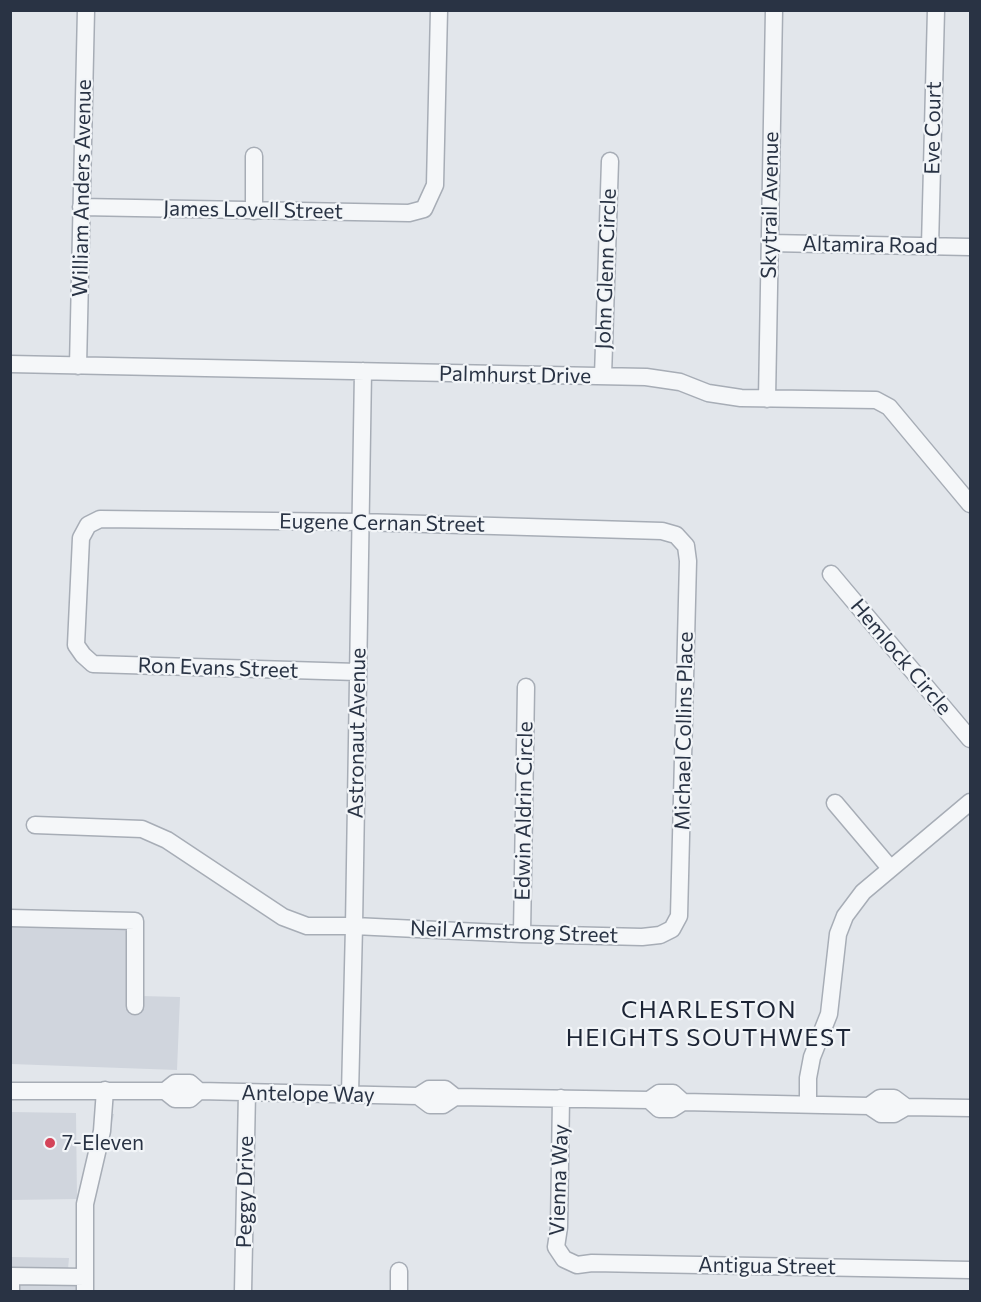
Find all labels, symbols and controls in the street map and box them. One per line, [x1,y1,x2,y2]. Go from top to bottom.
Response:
street label: William Anders Avenue [68,79,96,297]
street label: Eve Court [920,81,946,175]
street label: Skytrail Avenue [756,131,784,279]
street label: John Glenn Circle [591,188,621,350]
street label: James Lovell Street [163,196,343,224]
street label: Altamira Road [802,231,938,259]
street label: Palmhurst Drive [439,361,591,389]
street label: Eugene Cernan Street [279,509,485,537]
street label: Hemlock Circle [845,594,957,720]
street label: Michael Collins Place [670,631,698,831]
street label: Astronaut Avenue [343,648,371,818]
street label: Ron Evans Street [137,653,299,683]
street label: Edwin Aldrin Circle [510,721,538,901]
street label: Neil Armstrong Street [409,916,619,948]
district label: CHARLESTON HEIGHTS SOUTHWEST [566,996,852,1052]
street label: Antelope Way [241,1080,375,1108]
street label: Vienna Way [544,1124,574,1236]
place label: 7-Eleven [62,1130,144,1156]
marker: 7-Eleven [43,1136,57,1150]
street label: Peggy Drive [231,1136,259,1248]
street label: Antigua Street [698,1252,836,1280]

